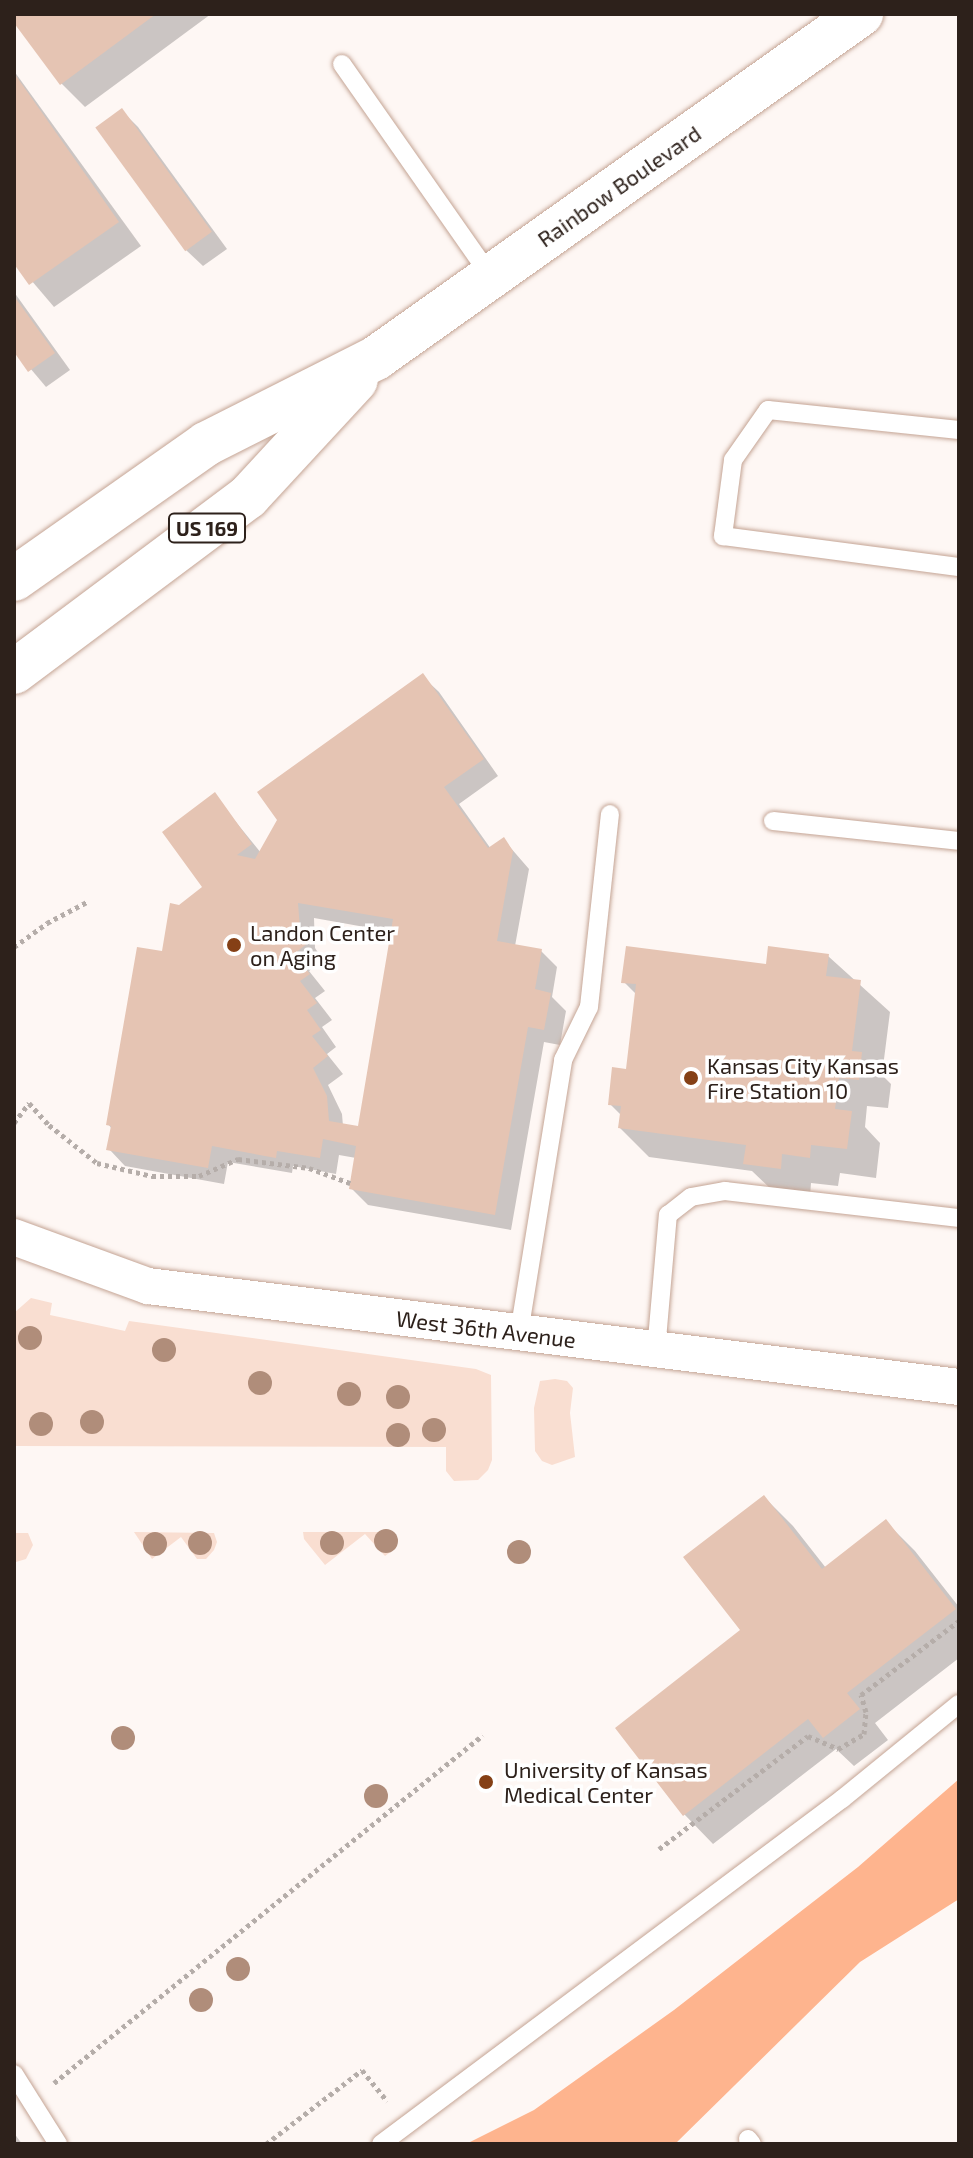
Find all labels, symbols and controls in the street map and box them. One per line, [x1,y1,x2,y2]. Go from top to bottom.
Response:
street label: Rainbow Boulevard [532,120,706,252]
road number: US 169 [167,512,247,544]
place label: Landon Center on Aging [250,919,395,970]
marker: Landon Center on Aging [225,936,243,954]
place label: Kansas City Kansas Fire Station 10 [707,1052,899,1104]
marker: Kansas City Kansas Fire Station 10 [682,1069,700,1087]
street label: West 36th Avenue [394,1305,578,1353]
place label: University of Kansas Medical Center [504,1756,709,1808]
marker: University of Kansas Medical Center [475,1771,497,1793]

